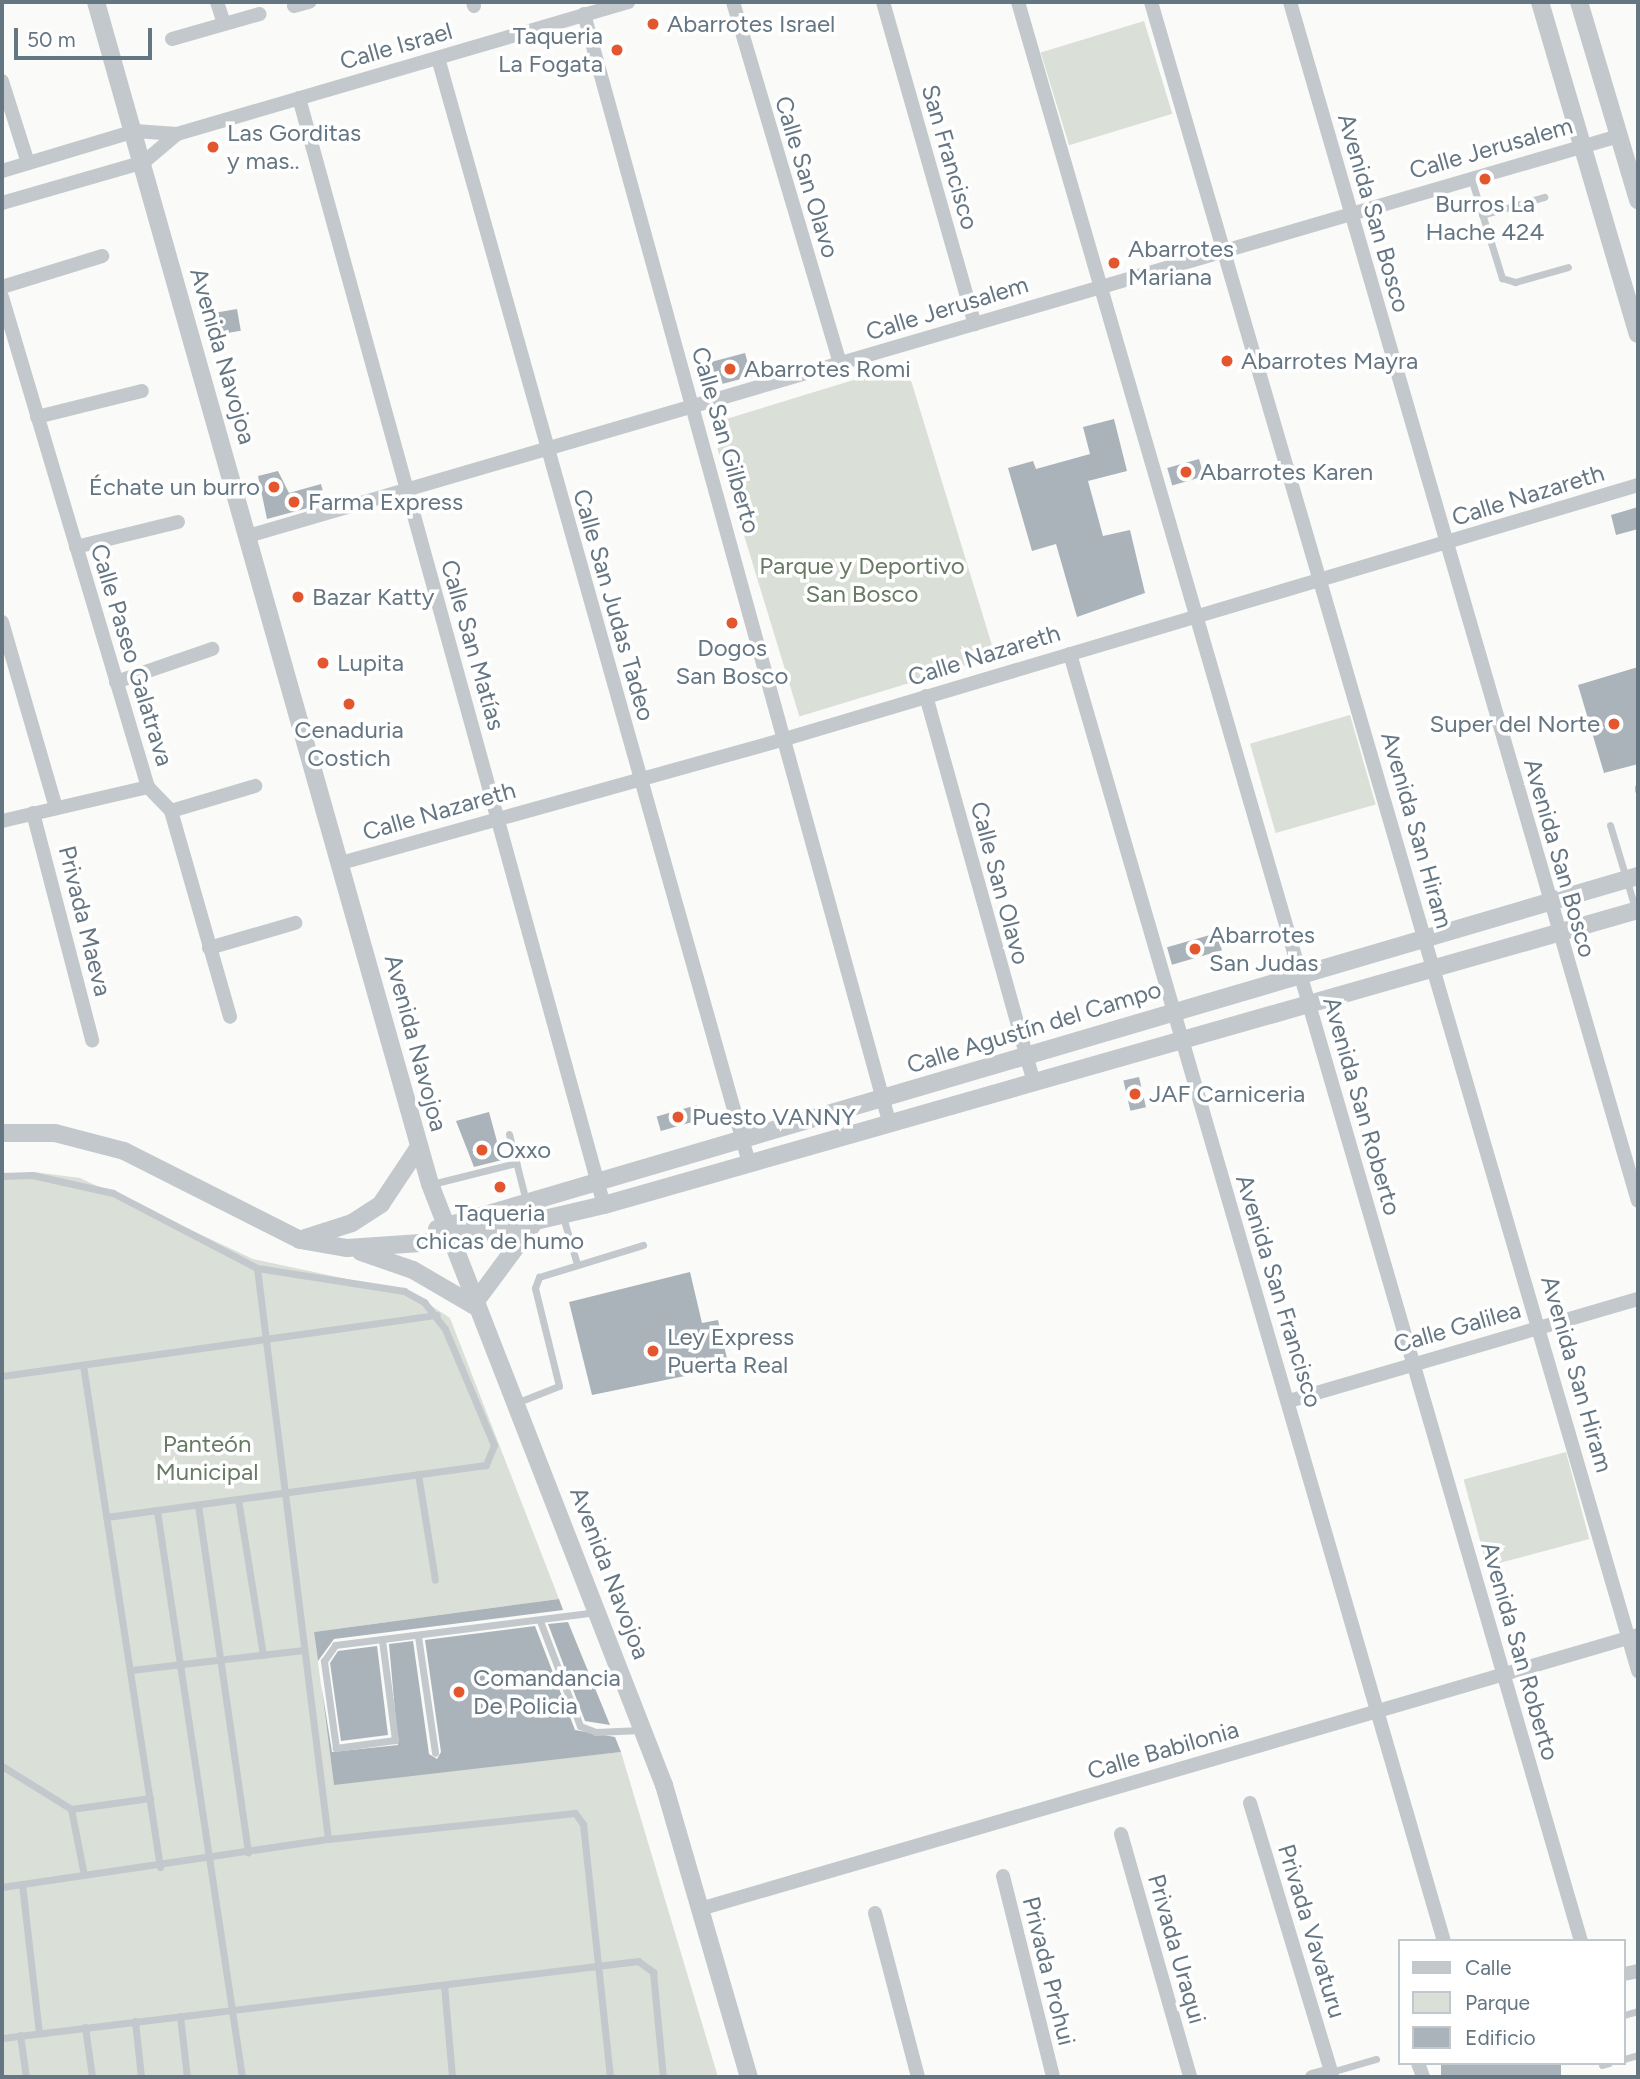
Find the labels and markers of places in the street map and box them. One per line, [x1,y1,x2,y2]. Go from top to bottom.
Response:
place label: Abarrotes Israel [667,10,835,38]
marker: Abarrotes Israel [645,16,661,32]
place label: Taqueria La Fogata [498,22,603,78]
marker: Taqueria La Fogata [609,42,625,58]
place label: Las Gorditas y mas.. [227,119,361,175]
marker: Las Gorditas y mas.. [205,139,221,155]
marker: Burros La Hache 424 [1477,171,1493,187]
place label: Burros La Hache 424 [1426,190,1544,246]
place label: Abarrotes Mariana [1128,235,1234,291]
marker: Abarrotes Mariana [1106,255,1122,271]
place label: Abarrotes Mayra [1241,347,1418,375]
marker: Abarrotes Mayra [1219,353,1235,369]
place label: Abarrotes Romi [744,355,911,383]
marker: Abarrotes Romi [722,361,738,377]
place label: Abarrotes Karen [1200,458,1373,486]
marker: Abarrotes Karen [1178,464,1194,480]
place label: Échate un burro [89,473,260,501]
marker: Échate un burro [266,479,282,495]
place label: Farma Express [308,488,463,516]
marker: Farma Express [286,494,302,510]
place label: Bazar Katty [312,583,434,611]
marker: Bazar Katty [290,589,306,605]
marker: Dogos San Bosco [724,615,740,631]
place label: Dogos San Bosco [676,634,788,690]
place label: Lupita [337,649,404,677]
marker: Lupita [315,655,331,671]
marker: Cenaduria Costich [341,696,357,712]
place label: Super del Norte [1429,710,1600,738]
place label: Cenaduria Costich [294,716,404,772]
marker: Super del Norte [1606,716,1622,732]
place label: Abarrotes San Judas [1209,921,1319,977]
marker: Abarrotes San Judas [1187,941,1203,957]
place label: JAF Carniceria [1149,1080,1305,1108]
marker: JAF Carniceria [1127,1086,1143,1102]
place label: Puesto VANNY [692,1103,856,1131]
marker: Puesto VANNY [670,1109,686,1125]
place label: Oxxo [496,1136,551,1164]
marker: Oxxo [474,1142,490,1158]
marker: Taqueria chicas de humo [492,1179,508,1195]
place label: Taqueria chicas de humo [416,1199,584,1255]
place label: Ley Express Puerta Real [667,1323,794,1379]
marker: Ley Express Puerta Real [645,1343,661,1359]
place label: Comandancia De Policia [473,1664,621,1720]
marker: Comandancia De Policia [451,1684,467,1700]

